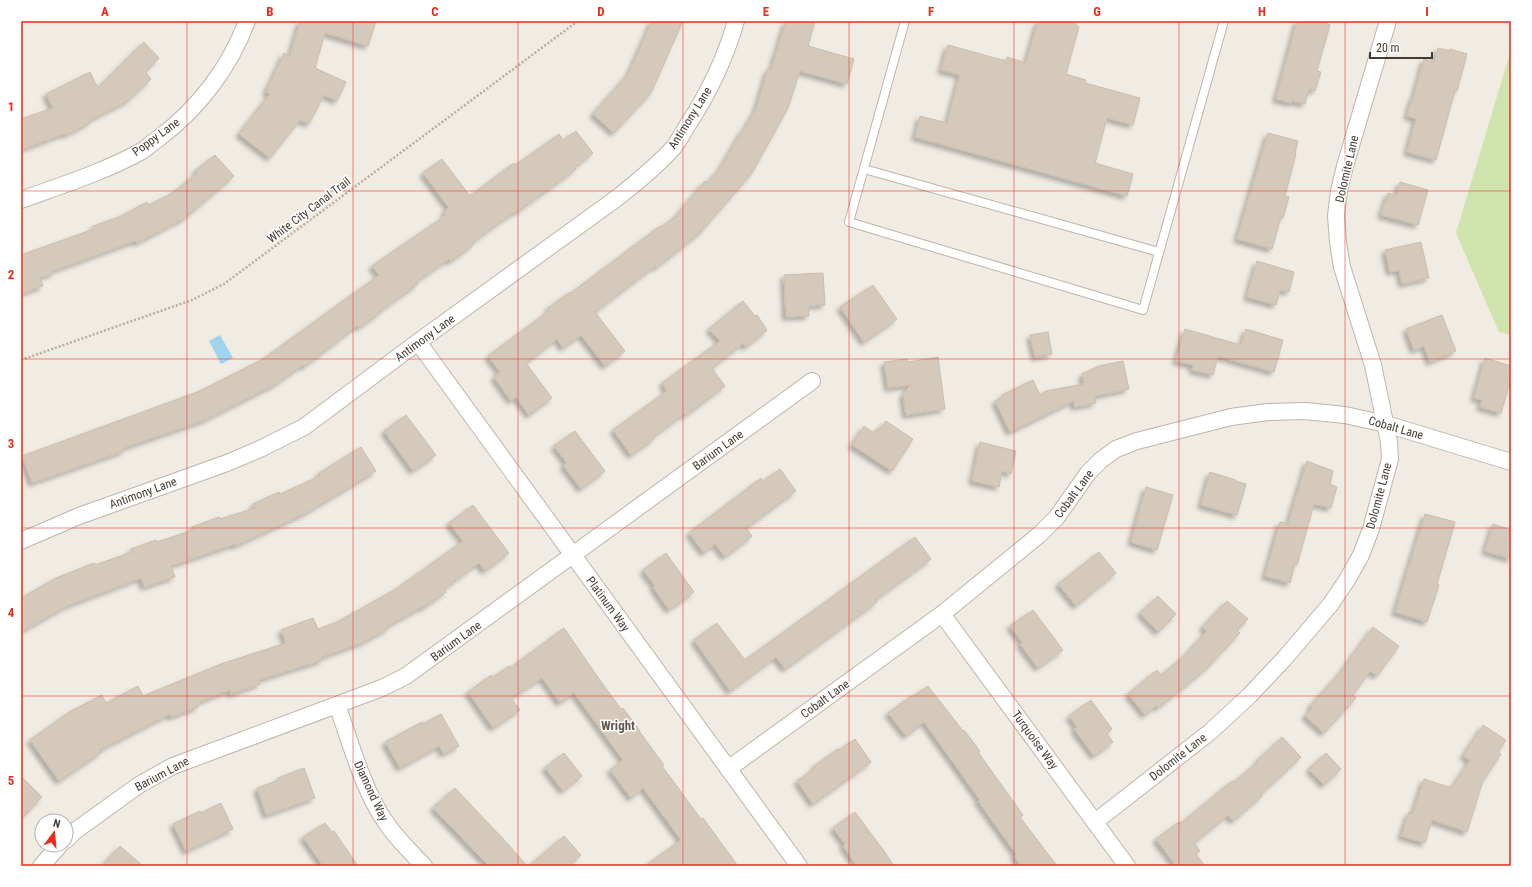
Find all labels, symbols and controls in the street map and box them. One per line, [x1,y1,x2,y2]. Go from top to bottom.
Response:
text: A [101,4,109,19]
text: B [266,4,274,19]
text: C [431,4,439,19]
text: D [597,4,605,19]
text: E [763,4,770,19]
text: F [928,4,934,19]
text: G [1093,4,1101,19]
text: H [1258,4,1266,19]
text: I [1425,4,1429,19]
scale bar [1370,34,1432,60]
text: 20 m [1376,41,1400,55]
street label: Antimony Lane [665,84,715,152]
text: 1 [8,99,14,114]
street label: Poppy Lane [130,115,183,159]
street label: Dolomite Lane [1333,134,1362,204]
street label: White City Canal Trail [265,174,353,246]
text: 2 [8,267,15,282]
street label: Antimony Lane [392,311,458,364]
street label: Cobalt Lane [1367,413,1425,443]
street label: Barium Lane [690,427,746,473]
text: 3 [8,436,14,451]
street label: Dolomite Lane [1363,461,1395,531]
street label: Cobalt Lane [1051,467,1097,521]
street label: Antimony Lane [107,474,179,512]
street label: Platinum Way [583,574,633,634]
text: 4 [8,605,15,620]
street label: Barium Lane [428,618,484,664]
street label: Cobalt Lane [798,677,852,721]
street label: Turquoise Way [1009,708,1061,772]
district label: Wright [601,718,635,733]
street label: Dolomite Lane [1147,730,1209,784]
street label: Barium Lane [133,754,192,794]
street label: Diamond Way [351,759,391,823]
text: 5 [8,773,15,788]
north arrow [34,813,74,853]
text: N [52,817,62,831]

